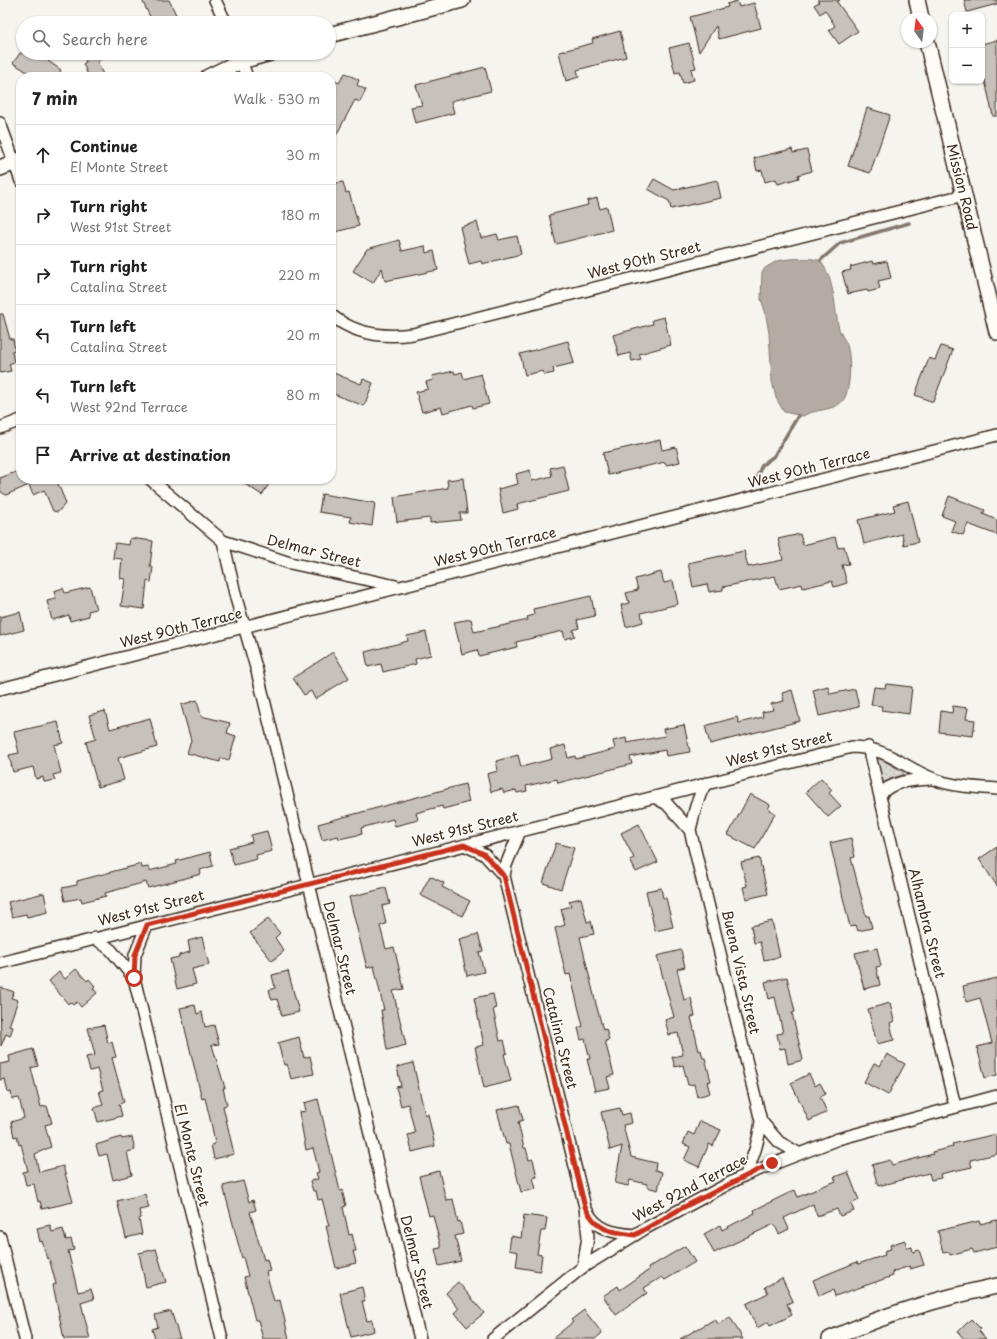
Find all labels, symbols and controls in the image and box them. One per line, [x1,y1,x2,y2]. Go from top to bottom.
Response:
north arrow [901,12,937,48]
map controls [949,12,985,84]
button: + [949,12,985,48]
search box [16,16,336,60]
icon: search [30,27,52,49]
text: Search here [62,27,148,50]
button: − [949,48,985,84]
text: 7 min [32,85,78,111]
text: Walk · 530 m [233,89,320,108]
text: Continue [70,134,138,157]
street label: Mission Road [942,141,983,232]
icon: ahead [32,144,54,166]
text: 30 m [286,145,320,164]
text: El Monte Street [70,157,168,176]
text: Turn right [70,194,147,217]
icon: right [32,204,54,226]
text: 180 m [281,205,320,224]
text: West 91st Street [70,217,171,236]
street label: West 90th Street [585,235,703,284]
text: Turn right [70,254,147,277]
icon: right [32,264,54,286]
text: 220 m [278,265,320,284]
text: Catalina Street [70,277,167,296]
text: Turn left [70,314,136,337]
icon: left [32,324,54,346]
text: 20 m [286,325,320,344]
text: Catalina Street [70,337,167,356]
text: Turn left [70,374,136,397]
icon: left [32,384,54,406]
text: 80 m [286,385,320,404]
text: West 92nd Terrace [70,397,188,416]
street label: West 90th Terrace [746,442,872,493]
text: Arrive at destination [70,443,231,466]
icon: arrive [32,444,54,466]
street label: West 90th Terrace [432,521,558,572]
street label: Delmar Street [265,529,363,572]
street label: West 90th Terrace [118,602,244,653]
street label: West 91st Street [724,725,835,772]
street label: West 91st Street [410,805,521,852]
street label: Alhambra Street [904,866,951,980]
street label: West 91st Street [96,884,207,931]
street label: Delmar Street [319,899,362,997]
street label: Buena Vista Street [717,908,766,1036]
route start [125,969,143,987]
street label: Catalina Street [538,985,583,1091]
street label: El Monte Street [170,1101,216,1209]
street label: West 92nd Terrace [629,1149,751,1227]
route end [763,1154,781,1172]
street label: Delmar Street [396,1213,439,1311]

